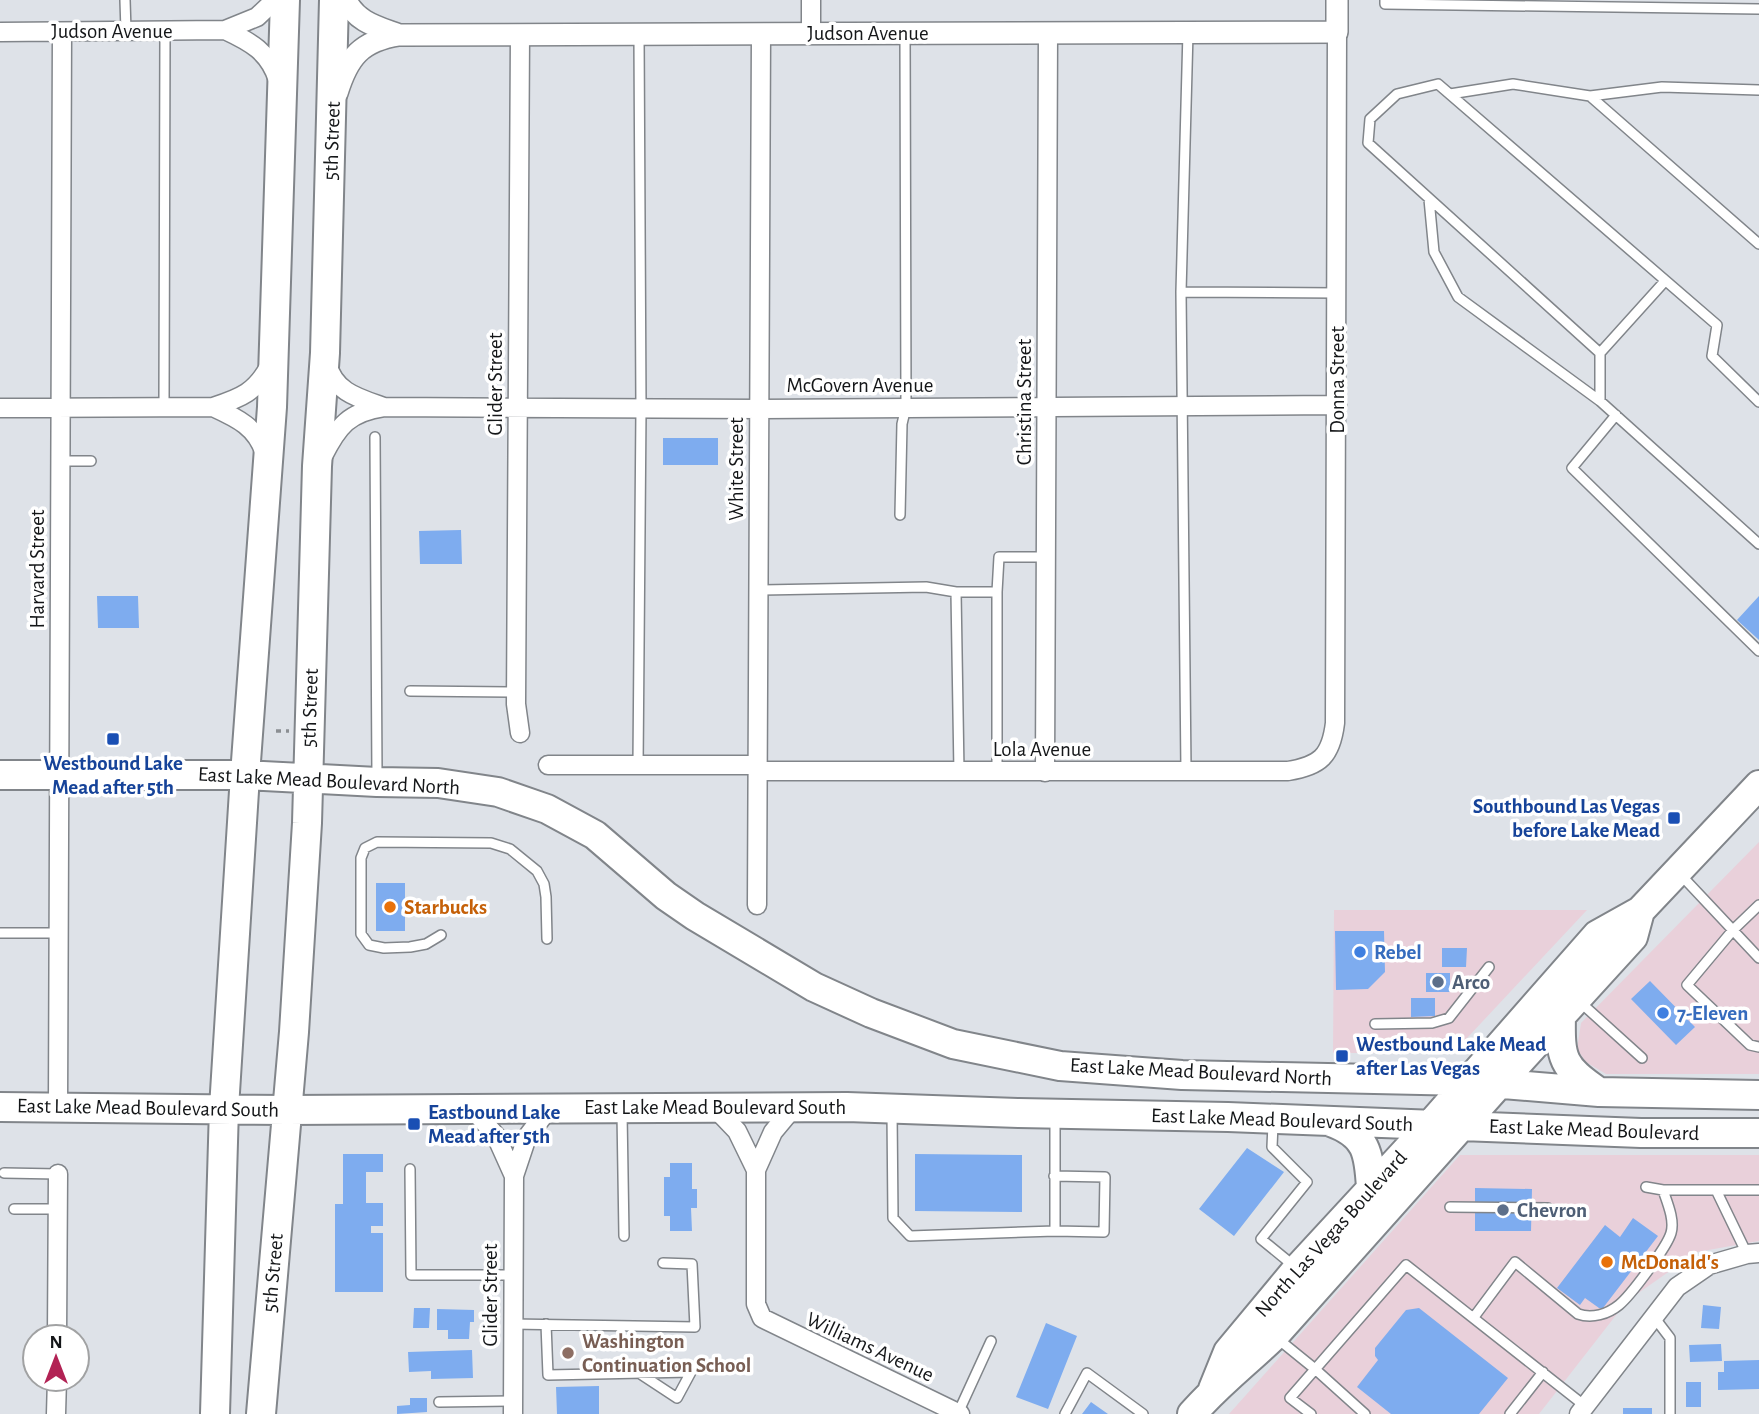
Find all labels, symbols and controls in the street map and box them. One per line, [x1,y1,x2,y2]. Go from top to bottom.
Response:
street label: Judson Avenue [51,21,173,42]
street label: Judson Avenue [807,23,929,44]
street label: 5th Street [320,101,344,181]
street label: Donna Street [1327,326,1348,434]
street label: Glider Street [485,332,506,435]
street label: Christina Street [1014,338,1035,465]
street label: McGovern Avenue [787,375,934,396]
street label: White Street [726,417,747,521]
street label: Harvard Street [27,509,48,629]
street label: 5th Street [298,668,322,748]
marker: Westbound Lake Mead after 5th [105,731,121,747]
street label: Lola Avenue [993,739,1091,760]
place label: Westbound Lake Mead after 5th [43,753,183,798]
street label: East Lake Mead Boulevard North [197,764,461,798]
place label: Southbound Las Vegas before Lake Mead [1473,796,1660,841]
marker: Southbound Las Vegas before Lake Mead [1666,810,1682,826]
place label: Starbucks [404,897,487,918]
marker: Starbucks [382,899,398,915]
place label: Rebel [1374,942,1422,963]
marker: Rebel [1352,944,1368,960]
place label: Arco [1452,972,1490,993]
marker: Arco [1430,974,1446,990]
place label: 7-Eleven [1677,1003,1748,1024]
marker: 7-Eleven [1655,1005,1671,1021]
place label: Westbound Lake Mead after Las Vegas [1356,1034,1546,1079]
marker: Westbound Lake Mead after Las Vegas [1334,1048,1350,1064]
street label: East Lake Mead Boulevard North [1069,1055,1333,1089]
street label: East Lake Mead Boulevard South [17,1095,279,1121]
street label: East Lake Mead Boulevard South [584,1097,846,1118]
place label: Eastbound Lake Mead after 5th [428,1102,560,1147]
street label: East Lake Mead Boulevard South [1151,1105,1413,1135]
marker: Eastbound Lake Mead after 5th [406,1116,422,1132]
street label: East Lake Mead Boulevard [1488,1116,1700,1144]
street label: North Las Vegas Boulevard [1251,1147,1411,1321]
place label: Chevron [1517,1200,1587,1221]
marker: Chevron [1495,1202,1511,1218]
street label: 5th Street [259,1232,287,1313]
street label: Glider Street [480,1243,501,1346]
place label: McDonald's [1621,1252,1719,1273]
marker: McDonald's [1599,1254,1615,1270]
street label: Williams Avenue [803,1308,937,1386]
north arrow [21,1323,91,1393]
place label: Washington Continuation School [582,1331,751,1376]
text: N [49,1333,63,1352]
marker: Washington Continuation School [560,1345,576,1361]

